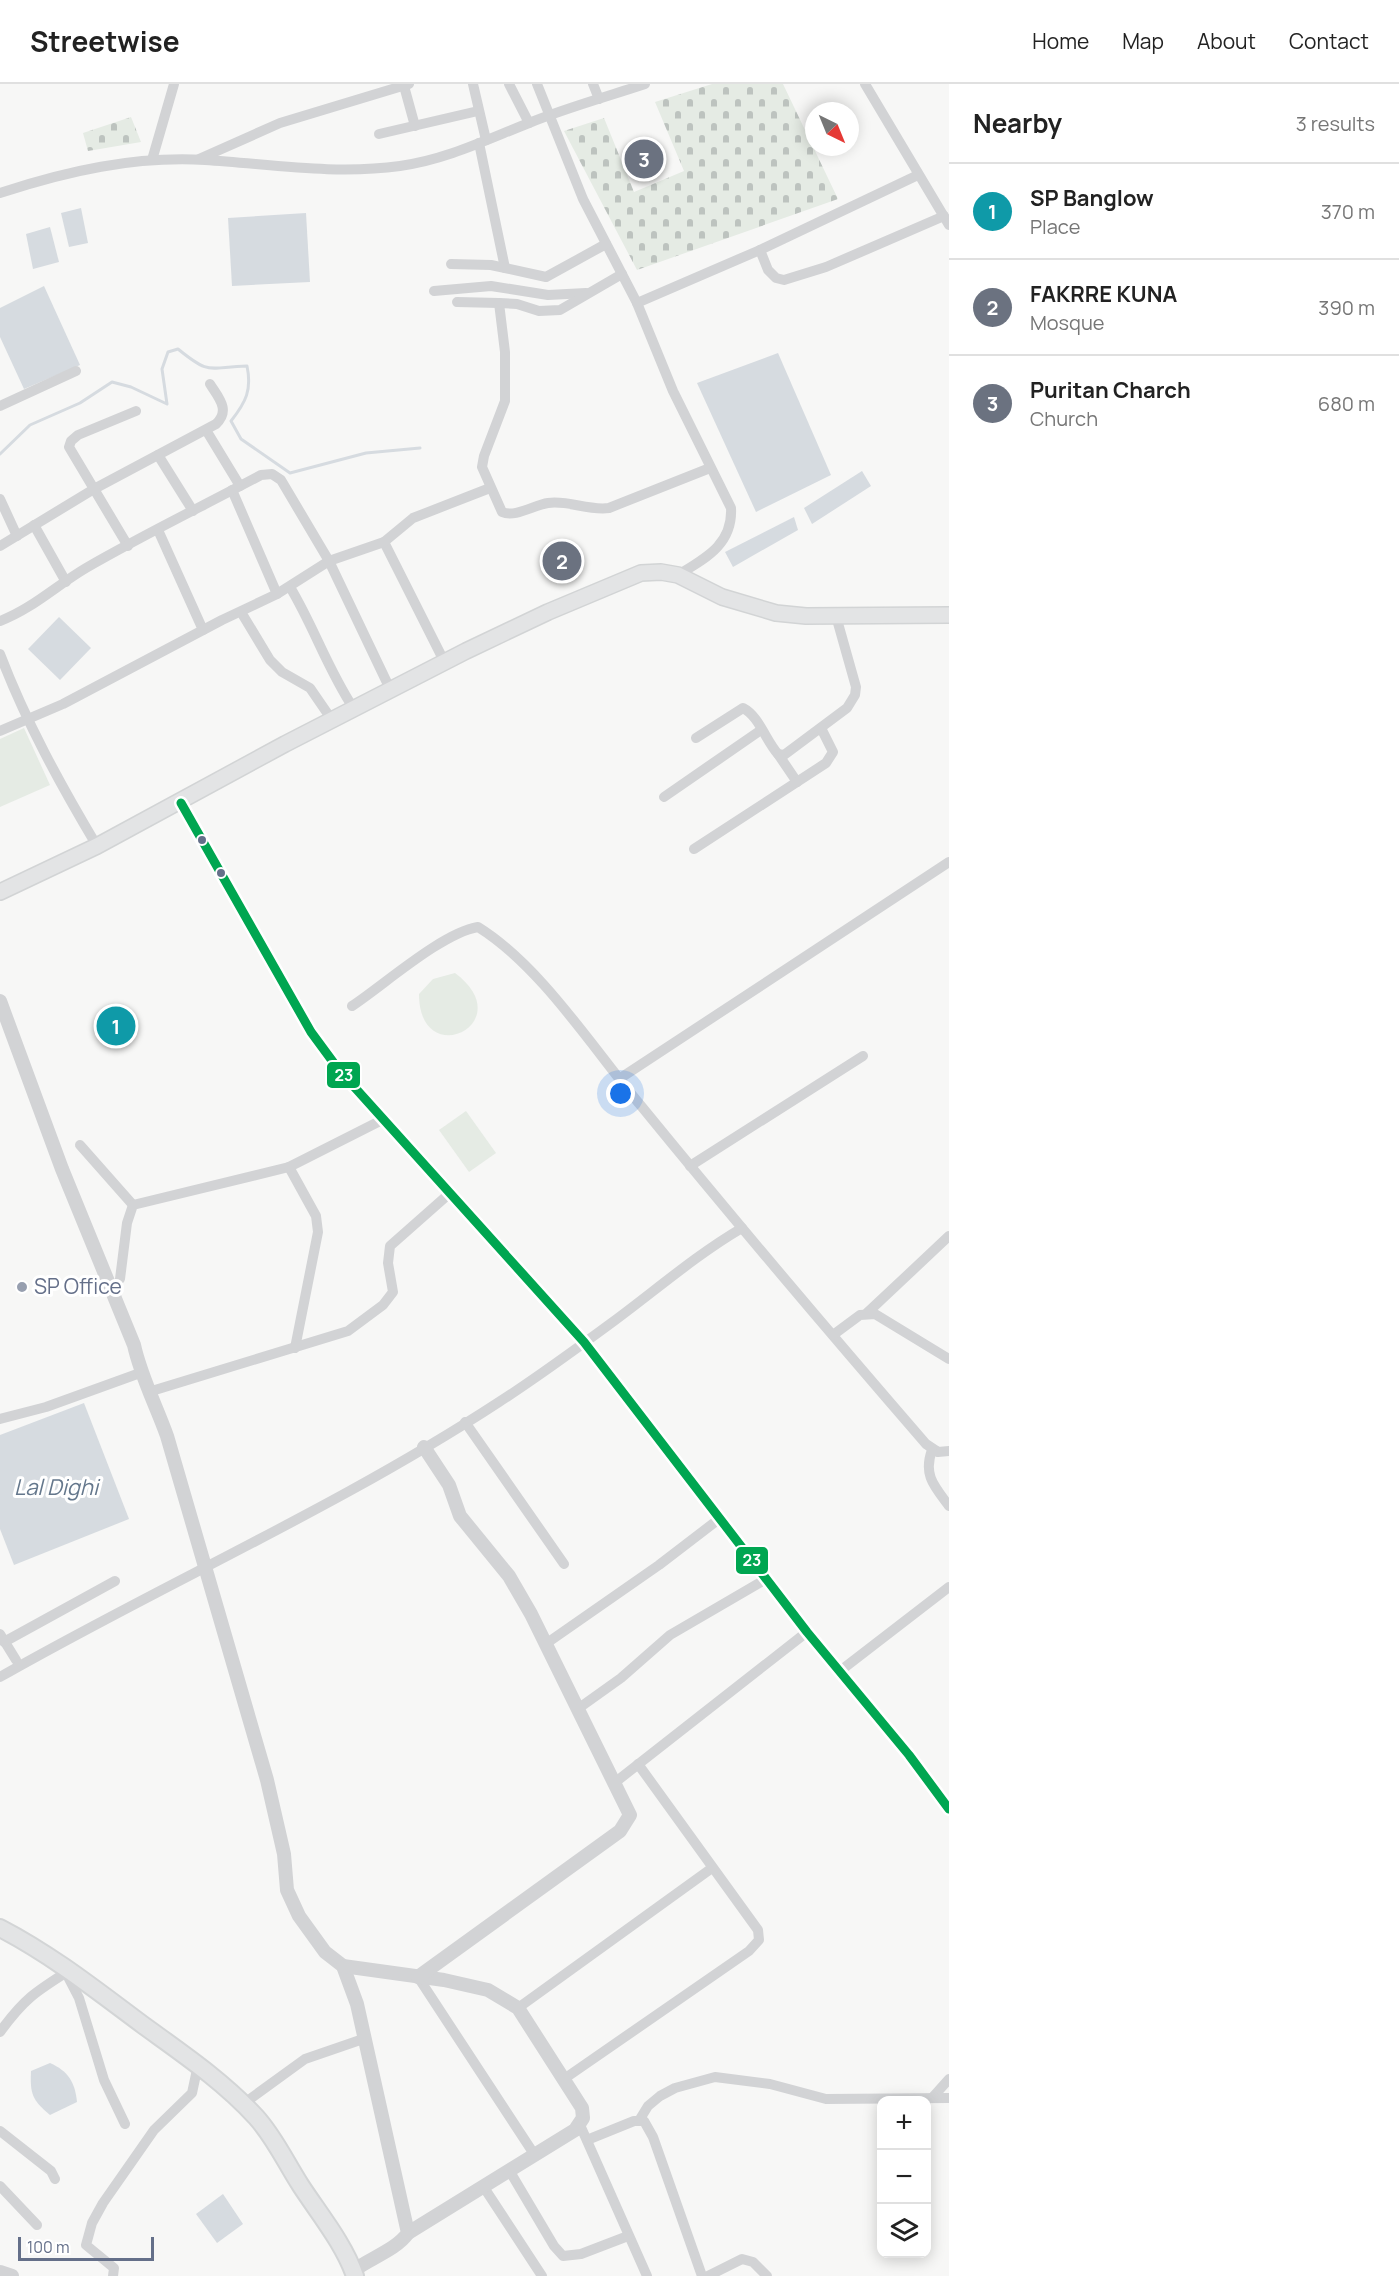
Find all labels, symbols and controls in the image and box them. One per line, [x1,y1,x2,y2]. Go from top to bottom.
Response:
text: Streetwise [30,22,180,60]
text: Home [1032,27,1089,55]
text: Map [1122,27,1164,55]
text: About [1197,27,1256,55]
text: Contact [1289,27,1369,55]
north arrow [805,102,859,156]
text: Nearby [973,105,1062,141]
text: 3 results [1296,110,1375,137]
pin: 3 [624,136,664,182]
text: SP Banglow [1030,183,1154,213]
text: 1 [988,198,997,225]
text: 370 m [1321,198,1375,225]
text: Place [1030,213,1080,240]
text: FAKRRE KUNA [1030,279,1177,309]
text: 2 [987,294,998,321]
text: 390 m [1318,294,1375,321]
text: Mosque [1030,309,1104,336]
text: Puritan Charch [1030,375,1191,405]
text: 3 [987,390,998,417]
text: 680 m [1318,390,1375,417]
text: Church [1030,405,1098,432]
pin: 2 [542,538,582,584]
unlabelled marker [196,834,208,846]
unlabelled marker [215,867,227,879]
pin: 1 [96,1004,136,1048]
line badge: 23 [326,1061,361,1089]
text: 23 [335,1064,353,1086]
your location [606,1079,635,1108]
place label: SP Office [34,1272,122,1300]
marker: SP Office [15,1280,29,1294]
water label: Lal Dighi [14,1472,101,1502]
line badge: 23 [735,1546,769,1575]
text: 23 [743,1549,761,1571]
map controls [877,2096,931,2258]
button: + [877,2096,931,2150]
button: − [877,2150,931,2204]
button: layers [877,2204,931,2258]
scale bar [18,2234,154,2262]
text: 100 m [27,2236,70,2258]

